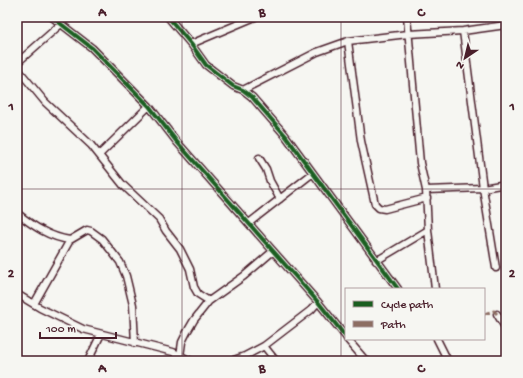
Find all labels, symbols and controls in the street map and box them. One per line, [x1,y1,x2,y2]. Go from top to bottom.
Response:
text: A [97,6,107,21]
text: B [258,6,267,21]
text: C [416,6,426,21]
north arrow [445,38,485,78]
text: N [454,58,467,72]
text: 1 [7,100,14,115]
text: 1 [508,100,515,115]
text: 2 [8,267,15,282]
text: 2 [509,267,516,282]
legend [345,288,485,340]
text: Cycle path [381,299,434,313]
scale bar [40,314,116,340]
text: Path [380,319,406,333]
text: 100 m [45,323,76,337]
text: A [97,362,107,377]
text: B [258,362,267,377]
text: C [416,362,426,377]

